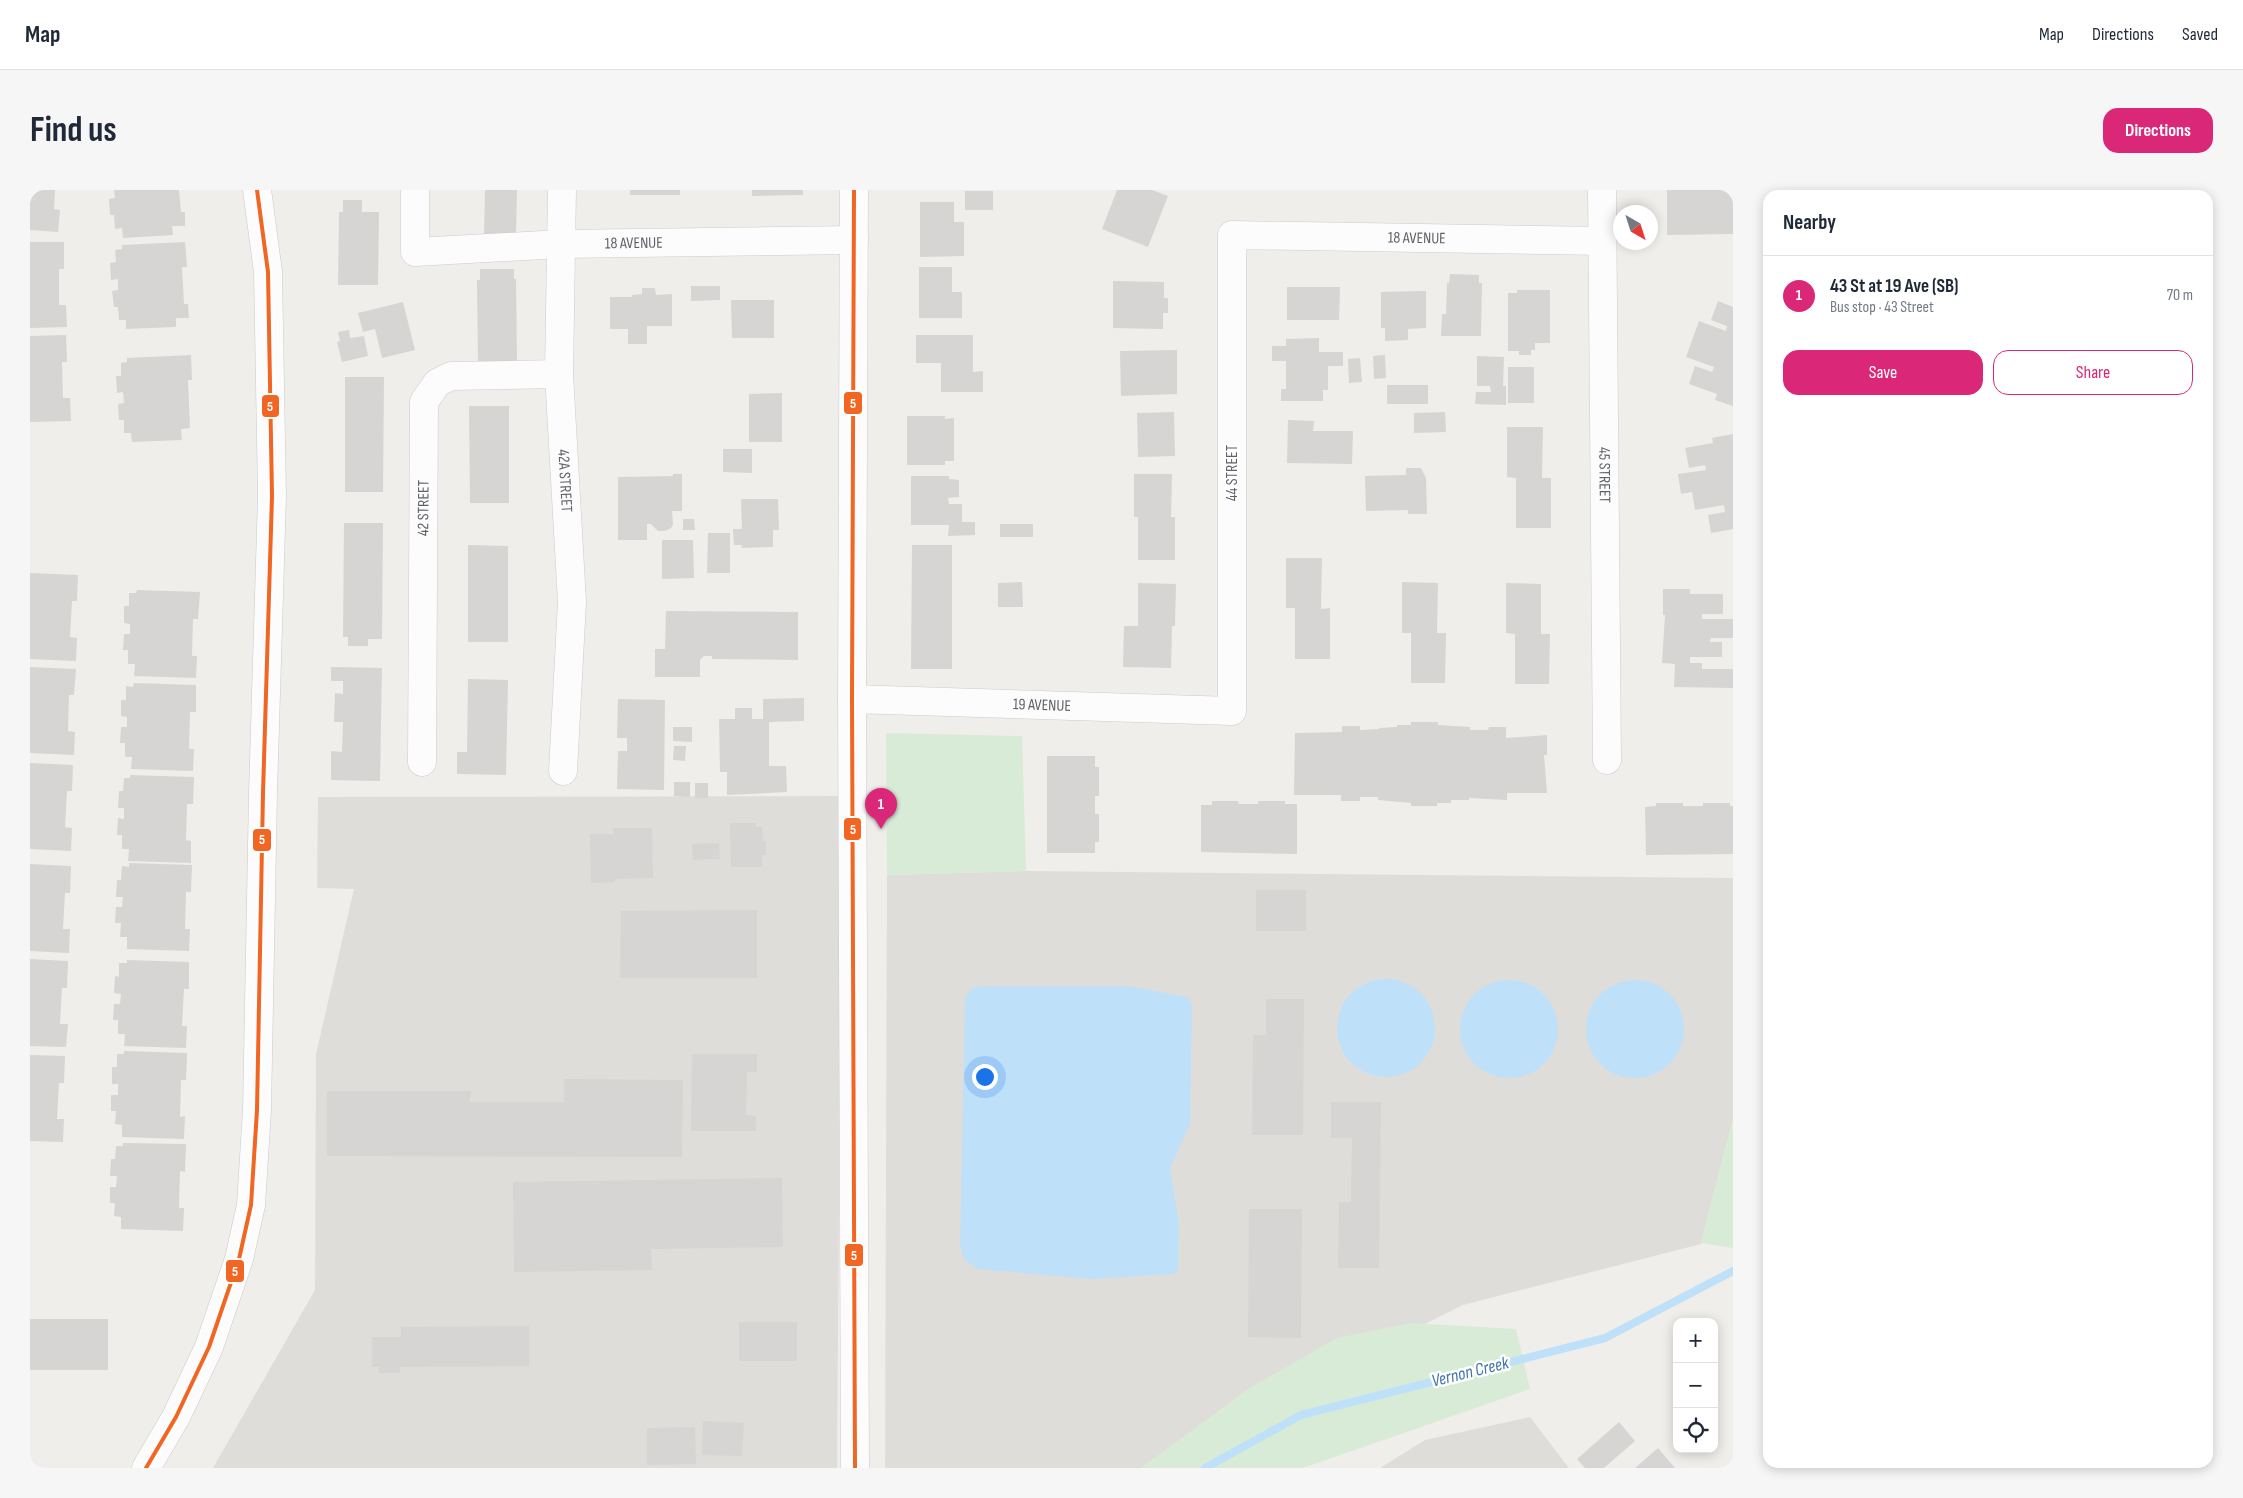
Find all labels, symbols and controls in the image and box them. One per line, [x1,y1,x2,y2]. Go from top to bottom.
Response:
text: Map [25,20,60,49]
text: Map [2039,24,2064,45]
text: Directions [2092,24,2154,45]
text: Saved [2182,24,2218,45]
button: Directions [2103,108,2213,153]
text: Find us [30,109,117,152]
north arrow [1613,205,1658,250]
text: Nearby [1783,210,1836,235]
street label: 18 AVENUE [1388,228,1446,248]
street label: 18 AVENUE [605,233,663,253]
text: 43 St at 19 Ave (SB) [1830,275,1958,298]
text: 1 [1796,286,1802,305]
text: 70 m [2167,286,2193,305]
text: Bus stop · 43 Street [1830,298,1934,317]
button: Save [1783,350,1983,395]
button: Share [1993,350,2193,395]
line badge: 5 [843,391,863,415]
line badge: 5 [261,394,280,418]
text: 5 [850,395,856,412]
text: 5 [267,398,273,415]
street label: 44 STREET [1223,444,1242,501]
street label: 45 STREET [1595,447,1614,504]
street label: 42A STREET [554,449,576,513]
street label: 42 STREET [414,479,433,536]
street label: 19 AVENUE [1013,695,1071,715]
pin: 1 [865,788,897,829]
line badge: 5 [843,817,862,841]
text: 5 [850,821,856,838]
line badge: 5 [252,828,272,852]
text: 5 [259,831,265,848]
your location [972,1064,998,1090]
line badge: 5 [844,1243,864,1267]
text: 5 [851,1247,857,1264]
line badge: 5 [225,1259,245,1283]
text: 5 [232,1263,238,1280]
map controls [1673,1318,1718,1453]
button: + [1673,1318,1718,1363]
water label: Vernon Creek [1429,1352,1512,1392]
button: − [1673,1363,1718,1408]
button: locate [1673,1408,1718,1453]

